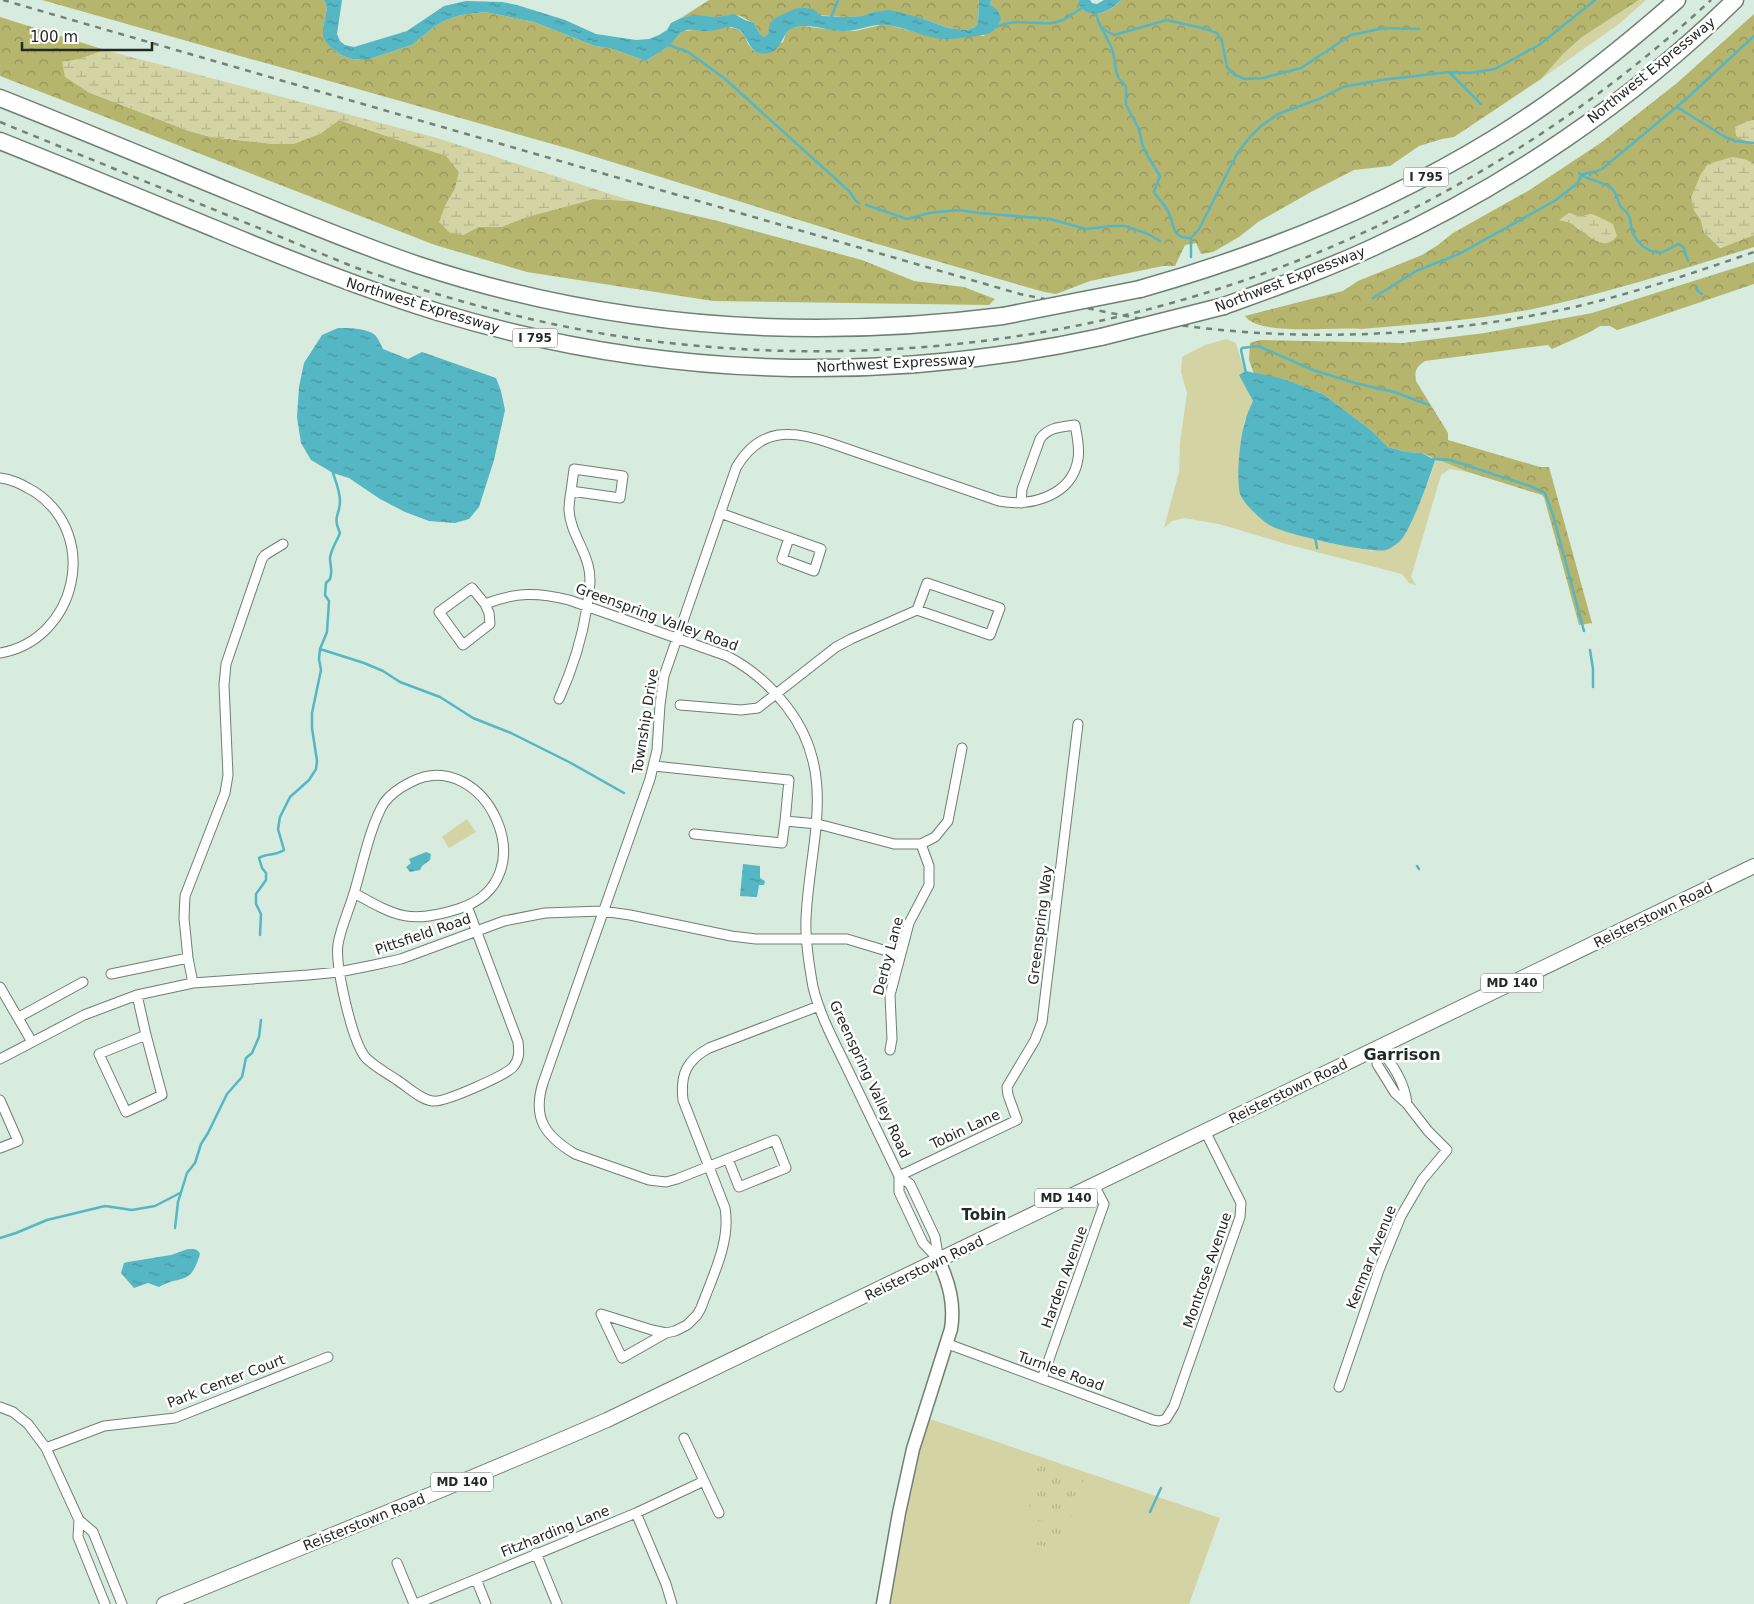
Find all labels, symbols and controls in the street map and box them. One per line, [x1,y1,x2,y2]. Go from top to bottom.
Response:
street label: Northwest Expressway [1584,14,1718,126]
scale bar [22,20,152,52]
text: 100 m [30,28,78,46]
road number: I 795 [1404,168,1448,186]
street label: Northwest Expressway [1213,243,1367,315]
street label: Northwest Expressway [344,274,502,336]
road number: I 795 [512,328,558,348]
street label: Northwest Expressway [816,351,976,375]
street label: Greenspring Valley Road [574,580,740,654]
street label: Township Drive [629,668,661,775]
street label: Greenspring Way [1025,864,1055,986]
street label: Reisterstown Road [1591,879,1715,951]
street label: Pittsfield Road [373,910,473,958]
street label: Derby Lane [870,915,906,997]
road number: MD 140 [1481,974,1543,992]
street label: Greenspring Valley Road [826,998,914,1160]
district label: Garrison [1363,1045,1441,1064]
street label: Reisterstown Road [1226,1055,1350,1127]
street label: Tobin Lane [927,1106,1002,1152]
road number: MD 140 [1035,1188,1097,1208]
street label: Kenmar Avenue [1343,1203,1399,1311]
district label: Tobin [961,1206,1007,1224]
street label: Montrose Avenue [1180,1210,1234,1330]
street label: Harden Avenue [1038,1224,1090,1330]
street label: Reisterstown Road [862,1232,986,1304]
street label: Turnlee Road [1015,1348,1106,1394]
street label: Park Center Court [165,1351,288,1411]
road number: MD 140 [431,1472,493,1491]
street label: Reisterstown Road [301,1490,427,1554]
street label: Fitzharding Lane [498,1502,612,1560]

